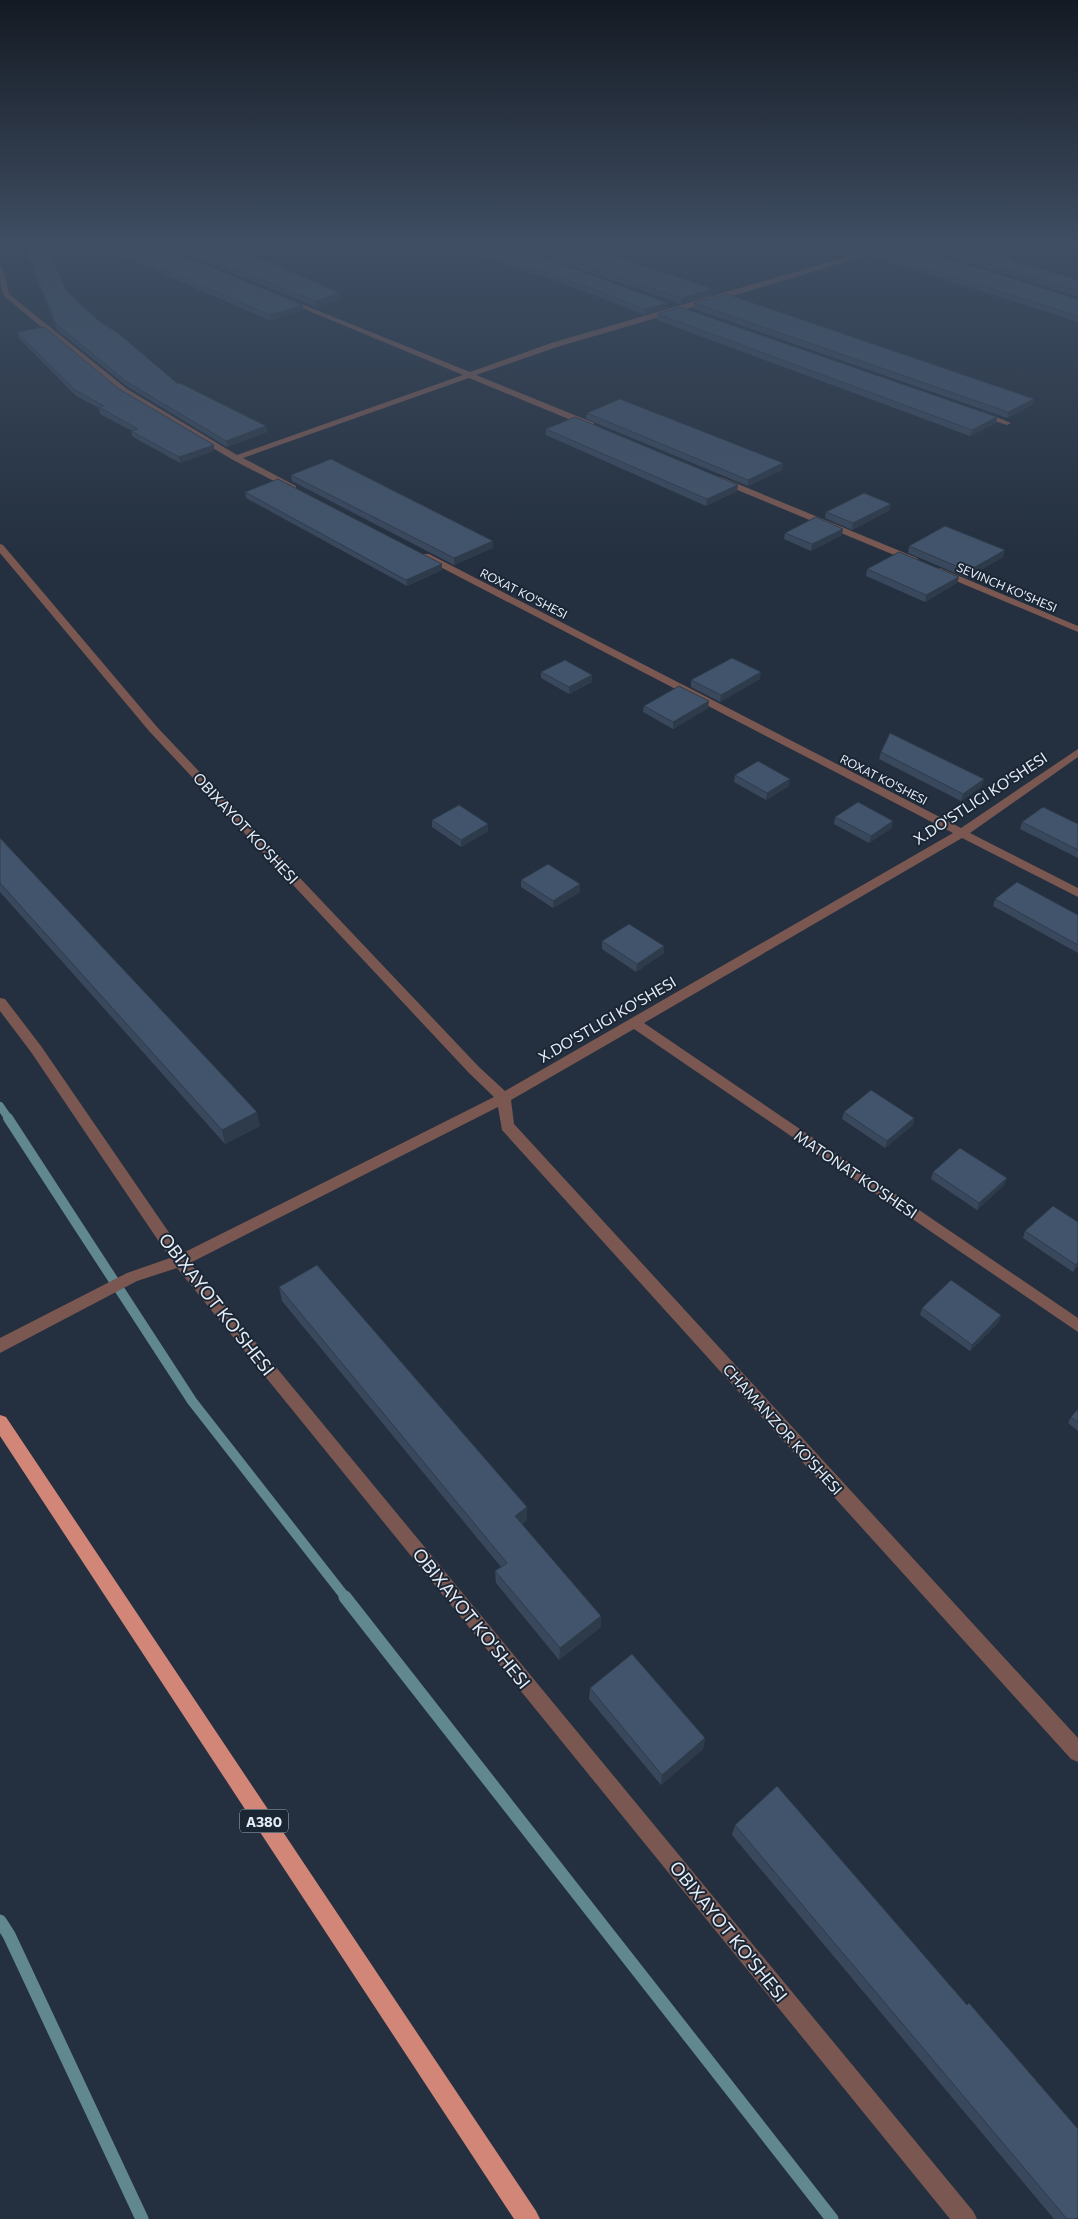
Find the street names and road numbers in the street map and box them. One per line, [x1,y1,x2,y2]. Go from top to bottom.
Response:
street label: SEVINCH KO'SHESI [955,560,1059,614]
street label: ROXAT KO'SHESI [478,565,570,621]
street label: X.DO'STLIGI KO'SHESI [910,748,1050,848]
street label: ROXAT KO'SHESI [838,751,930,807]
street label: OBIXAYOT KO'SHESI [190,769,302,887]
street label: X.DO'STLIGI KO'SHESI [535,972,679,1066]
street label: MATONAT KO'SHESI [791,1126,921,1222]
street label: OBIXAYOT KO'SHESI [155,1228,279,1380]
street label: CHAMANZOR KO'SHESI [720,1360,846,1498]
street label: OBIXAYOT KO'SHESI [408,1543,536,1693]
road number: A380 [240,1810,288,1832]
street label: OBIXAYOT KO'SHESI [665,1856,793,2006]

